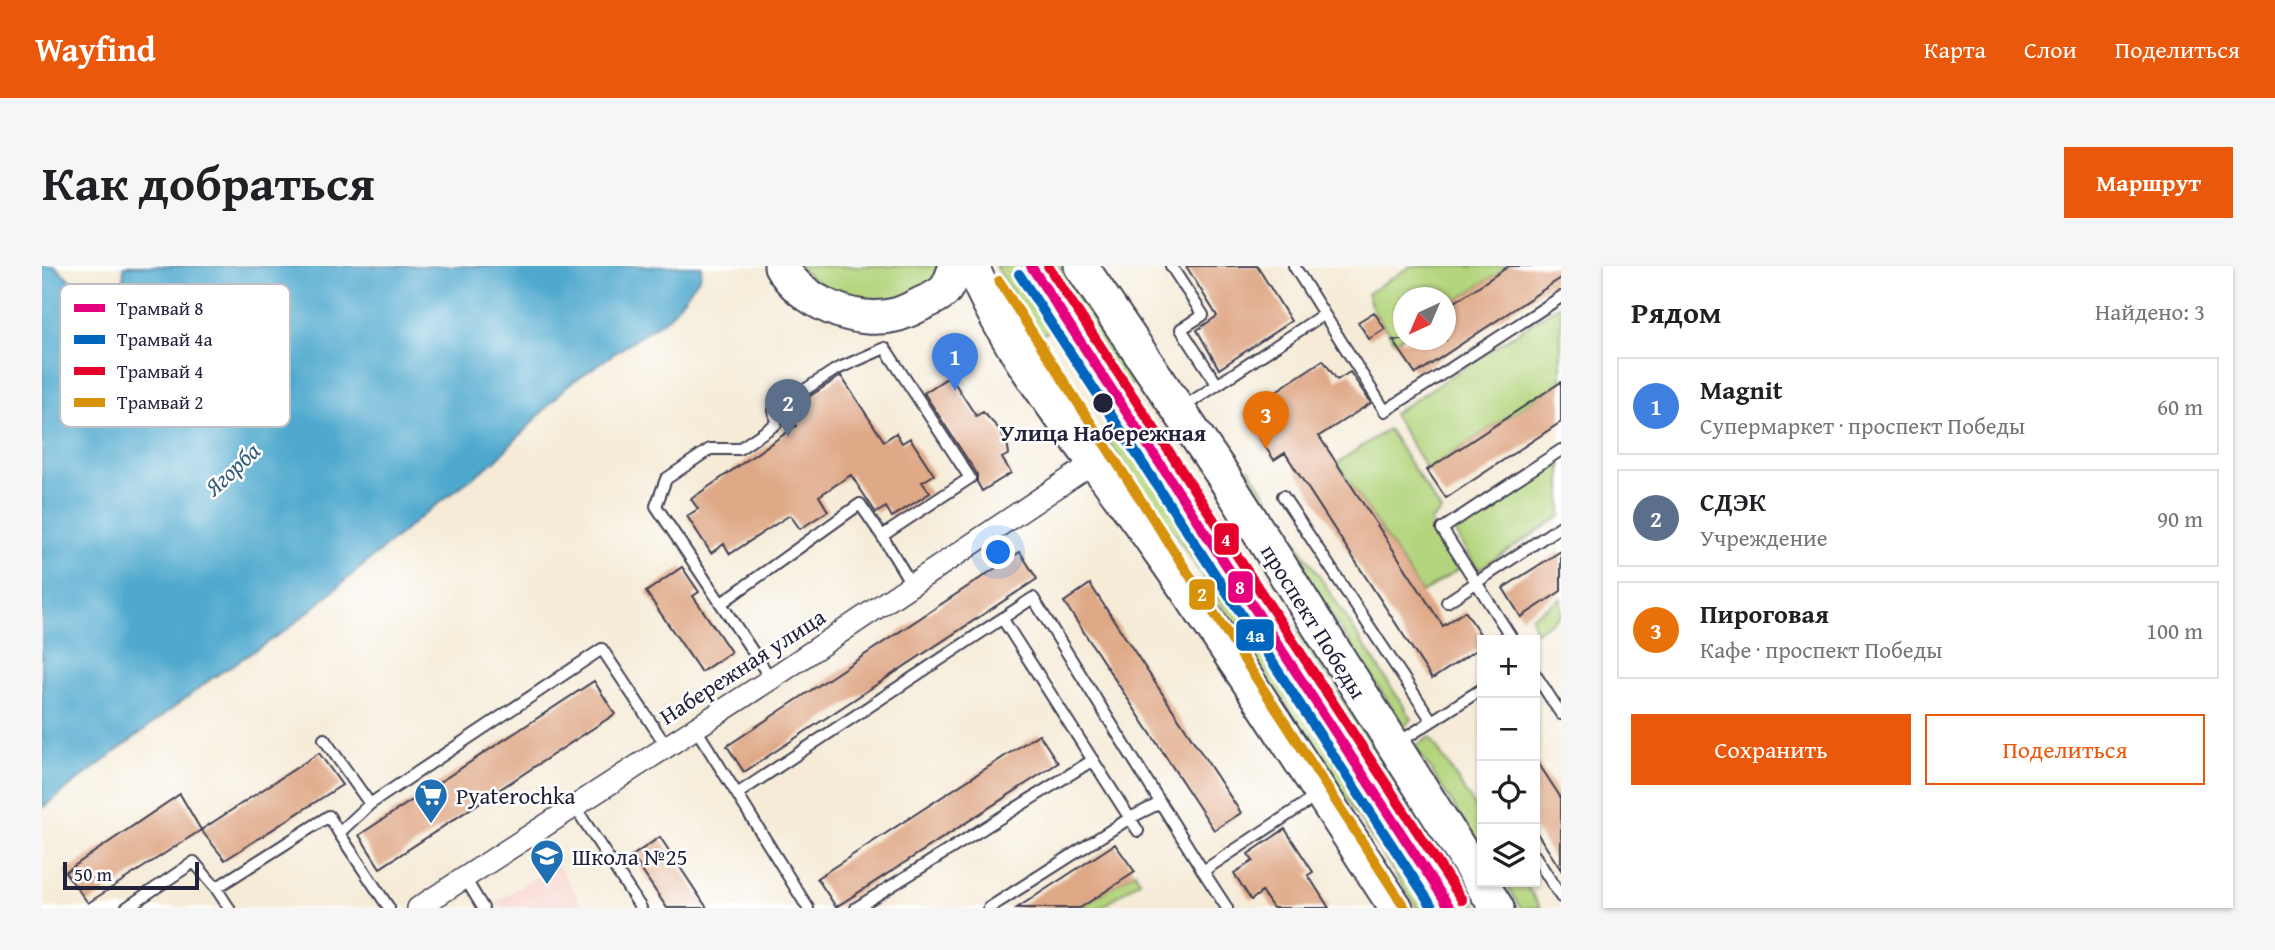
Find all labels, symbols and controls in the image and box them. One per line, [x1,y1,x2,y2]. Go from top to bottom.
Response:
text: Wayfind [35,25,156,73]
text: Карта [1924,32,1986,67]
text: Слои [2024,32,2077,67]
text: Поделиться [2115,32,2240,67]
text: Как добраться [42,146,375,218]
button: Маршрут [2064,147,2233,218]
legend [60,284,290,427]
north arrow [1393,287,1456,350]
text: Рядом [1631,290,1722,334]
text: Трамвай 8 [117,294,203,322]
text: Найдено: 3 [2095,295,2205,328]
text: Трамвай 4а [117,325,213,353]
pin: 1 [932,333,978,391]
text: Трамвай 4 [117,357,203,385]
text: Magnit [1700,370,1783,409]
pin: 2 [765,379,811,437]
text: Трамвай 2 [117,388,203,416]
text: 1 [1650,390,1662,423]
text: 60 m [2157,390,2203,423]
marker: Улица Набережная [1091,391,1115,415]
pin: 3 [1243,391,1289,449]
text: Супермаркет · проспект Победы [1700,409,2025,442]
place label: Улица Набережная [1000,416,1206,449]
water label: Ягорба [196,434,268,505]
text: СДЭК [1700,482,1766,521]
text: 2 [1650,502,1662,535]
text: 90 m [2157,502,2203,535]
text: Учреждение [1700,521,1827,554]
line badge: 4 [1213,522,1240,556]
text: 4 [1221,525,1231,553]
your location [981,535,1015,569]
street label: проспект Победы [1253,537,1375,705]
line badge: 8 [1227,570,1254,604]
text: 8 [1235,573,1245,601]
line badge: 2 [1188,578,1216,611]
text: 2 [1197,580,1207,608]
text: Пироговая [1700,594,1829,633]
street label: Набережная улица [653,600,832,732]
text: 3 [1650,614,1662,647]
text: 100 m [2146,614,2203,647]
line badge: 4а [1235,618,1275,652]
text: 4а [1245,621,1265,649]
text: Кафе · проспект Победы [1700,633,1942,666]
map controls [1477,635,1540,887]
button: + [1477,635,1540,698]
button: − [1477,698,1540,761]
button: Сохранить [1631,714,1911,785]
button: Поделиться [1925,714,2205,785]
button: locate [1477,761,1540,824]
supermarket icon: Pyaterochka [412,776,450,825]
place label: Pyaterochka [456,779,576,812]
button: layers [1477,824,1540,887]
school or university icon: Школа №25 [528,837,566,886]
place label: Школа №25 [572,840,688,873]
scale bar [63,859,200,891]
text: 50 m [74,860,112,888]

